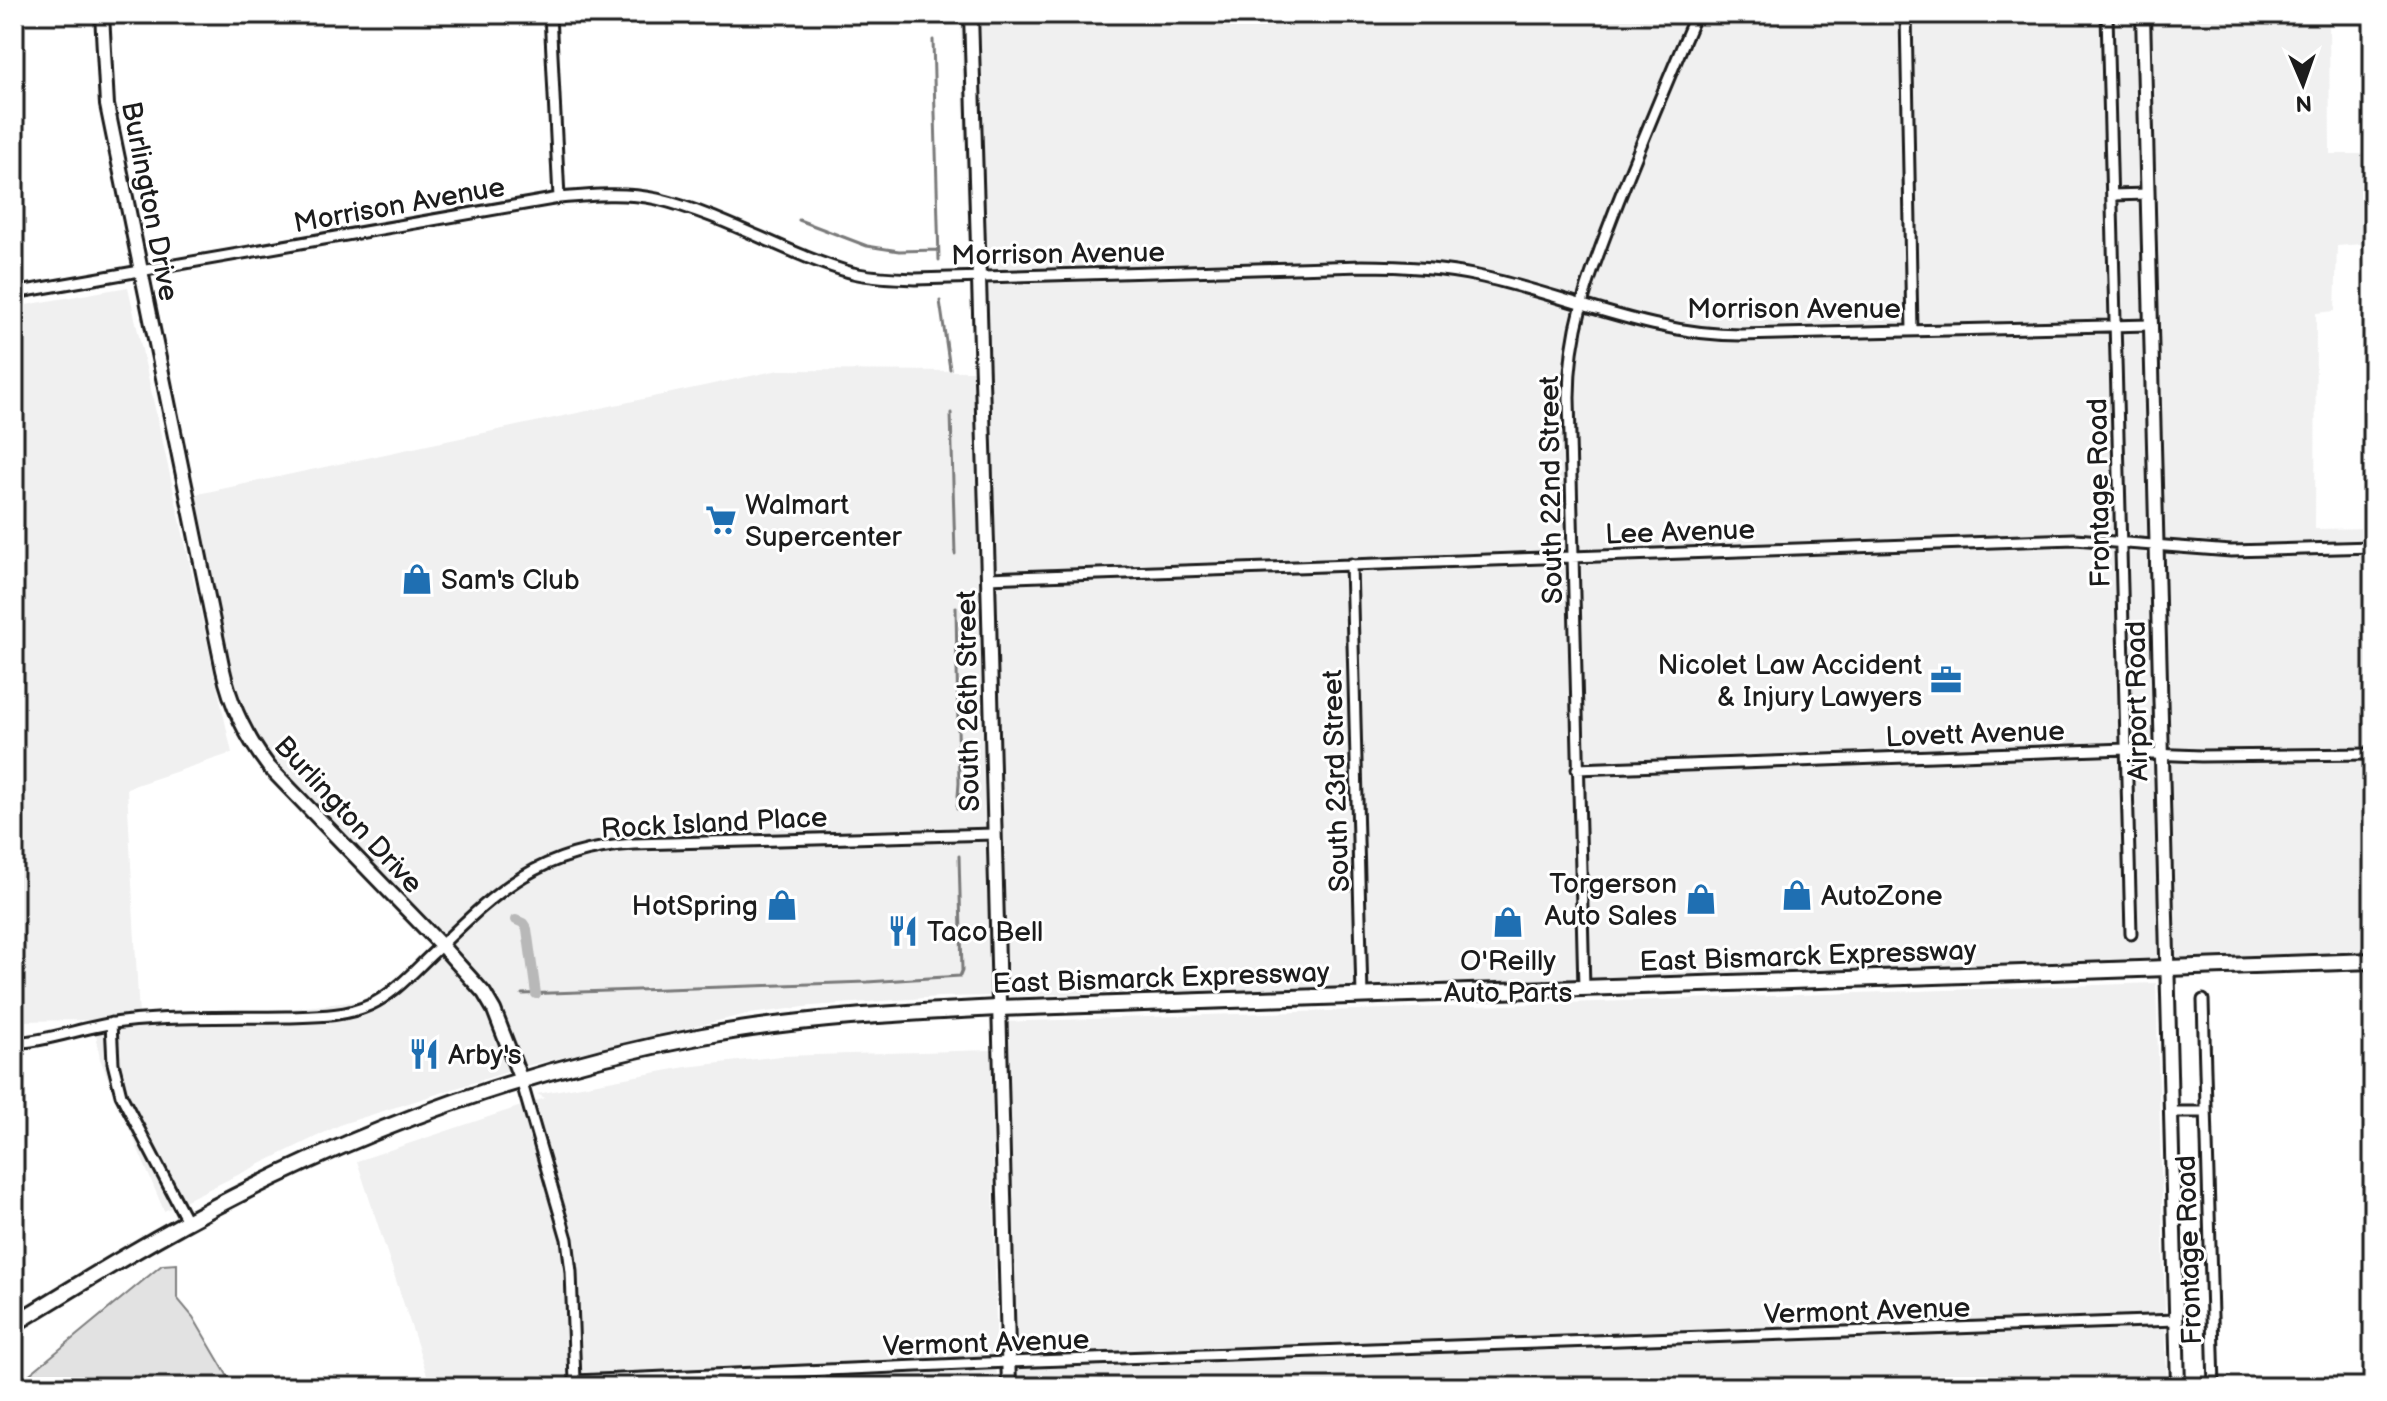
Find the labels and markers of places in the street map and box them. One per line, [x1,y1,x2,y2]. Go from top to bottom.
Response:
place label: Walmart Supercenter [745,489,903,554]
supermarket icon: Walmart Supercenter [704,503,738,537]
shop icon: Sam's Club [400,562,434,596]
place label: Sam's Club [441,564,580,597]
place label: Nicolet Law Accident & Injury Lawyers [1657,649,1922,714]
office icon: Nicolet Law Accident & Injury Lawyers [1929,663,1963,697]
place label: Torgerson Auto Sales [1545,868,1677,933]
shop icon: AutoZone [1780,878,1814,912]
place label: AutoZone [1821,880,1943,913]
shop icon: Torgerson Auto Sales [1684,882,1718,916]
shop icon: HotSpring [765,888,799,922]
place label: HotSpring [632,890,758,923]
shop icon: O'Reilly Auto Parts [1491,905,1525,939]
restaurant icon: Taco Bell [886,914,920,948]
place label: Taco Bell [927,916,1043,949]
place label: O'Reilly Auto Parts [1444,945,1572,1010]
restaurant icon: Arby's [407,1037,441,1071]
place label: Arby's [448,1039,522,1072]

